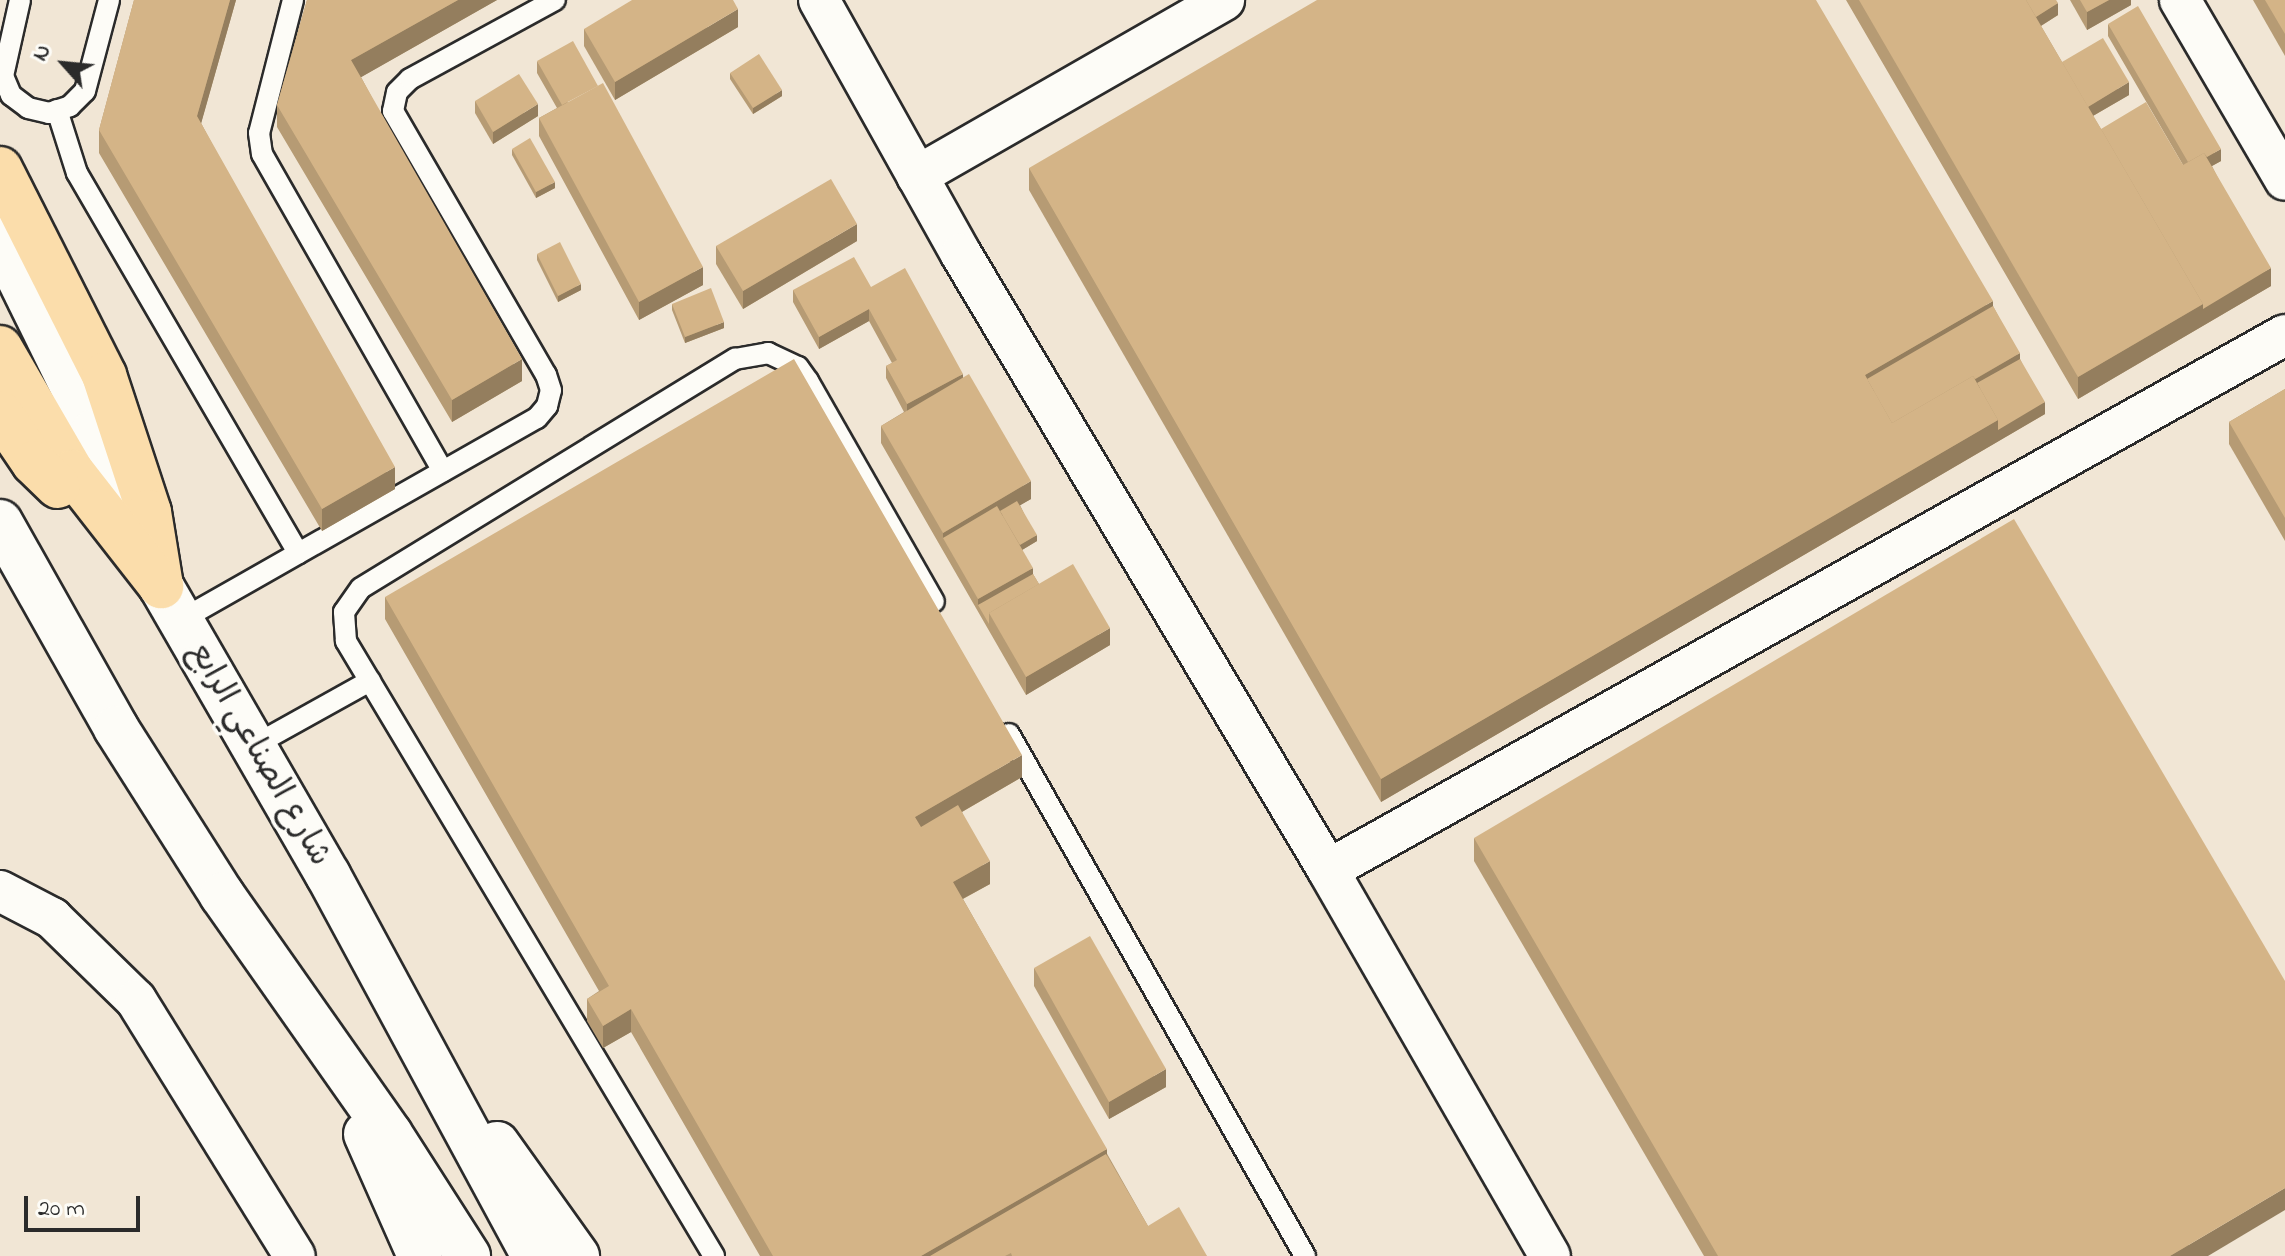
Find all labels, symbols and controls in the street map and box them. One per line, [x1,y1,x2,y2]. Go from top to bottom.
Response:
north arrow [24,24,104,104]
text: N [25,39,60,67]
street label: شارع الصناعي الرابع [178,636,338,874]
scale bar [28,1180,144,1230]
text: 20 m [38,1192,85,1227]

